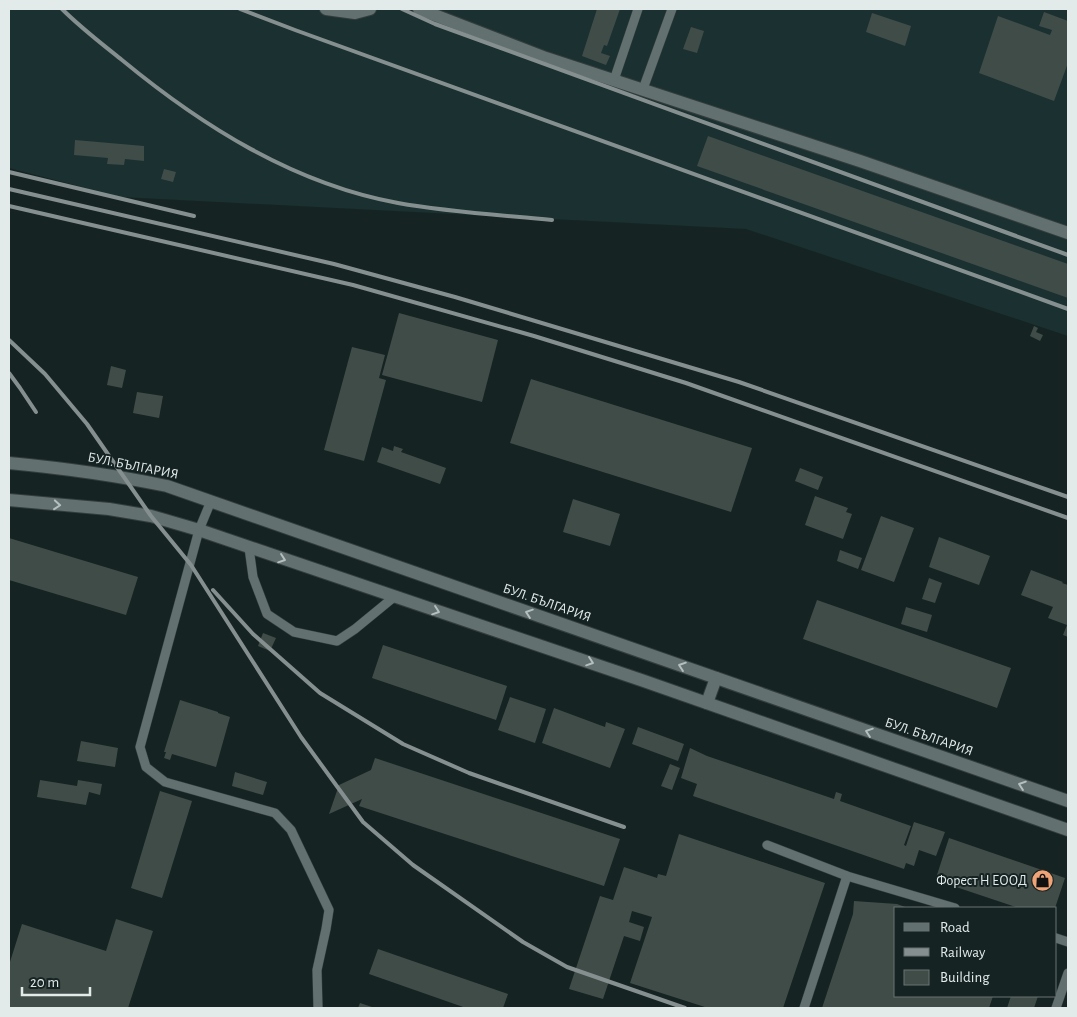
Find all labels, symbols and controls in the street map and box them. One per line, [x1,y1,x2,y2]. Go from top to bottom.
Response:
street label: БУЛ. БЪЛГАРИЯ [86,450,180,482]
one-way arrow [54,499,62,510]
one-way arrow [277,553,286,563]
street label: БУЛ. БЪЛГАРИЯ [501,581,593,625]
one-way arrow [431,605,440,615]
one-way arrow [525,609,534,619]
one-way arrow [586,657,594,667]
one-way arrow [679,662,687,672]
street label: БУЛ. БЪЛГАРИЯ [883,715,975,759]
one-way arrow [865,727,874,737]
one-way arrow [1018,781,1027,791]
shop icon: Форест Н ЕООД [1031,869,1055,893]
place label: Форест Н ЕООД [936,874,1027,888]
legend [894,907,1057,997]
text: Road [940,920,970,935]
text: Railway [940,945,986,960]
scale bar [22,964,90,996]
text: Building [940,970,990,985]
text: 20 m [30,975,59,990]

